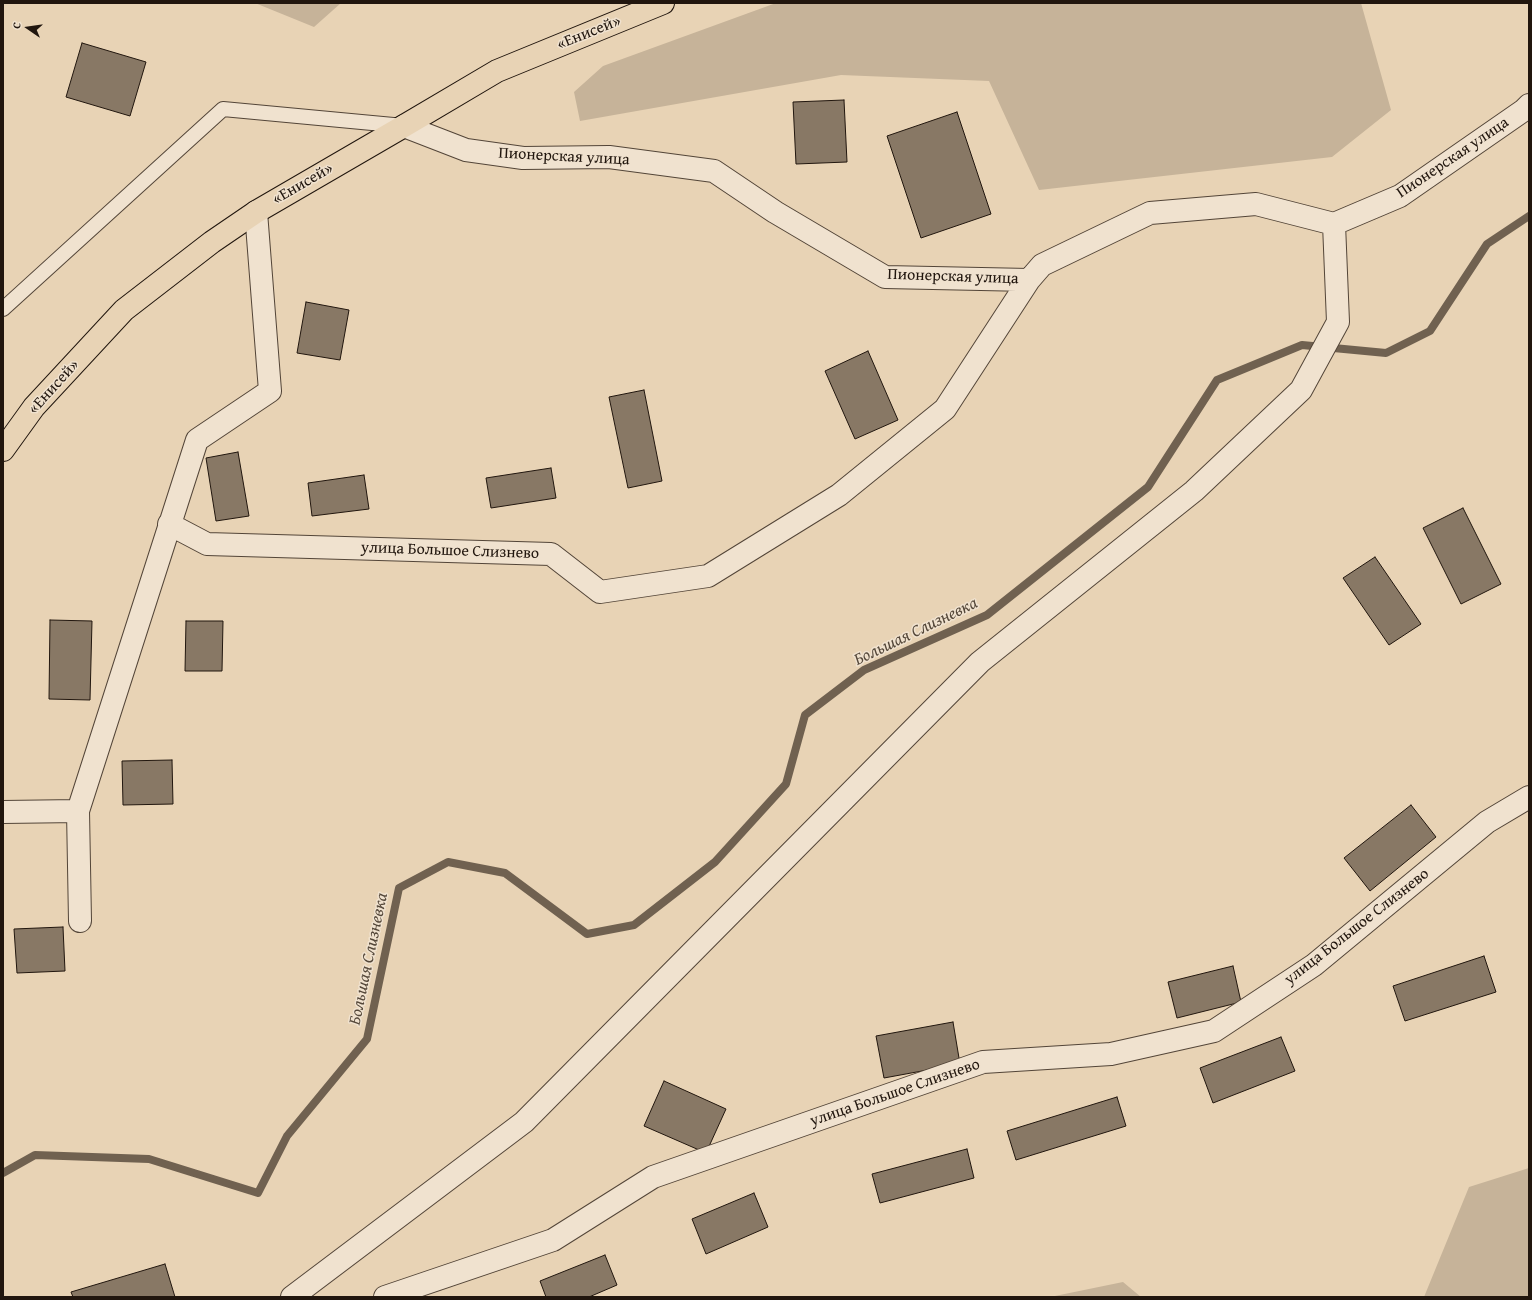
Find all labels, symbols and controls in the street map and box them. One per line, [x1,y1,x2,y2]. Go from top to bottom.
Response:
north arrow [8,8,48,48]
street label: «Енисей» [554,12,624,54]
text: С [8,20,25,30]
street label: Пионерская улица [1393,113,1513,203]
street label: Пионерская улица [498,144,630,170]
street label: «Енисей» [269,159,337,209]
street label: Пионерская улица [887,265,1019,289]
street label: «Енисей» [24,356,84,418]
street label: улица Большое Слизнево [361,538,539,564]
water label: Большая Слизневка [851,593,981,671]
street label: улица Большое Слизнево [1281,865,1433,989]
water label: Большая Слизневка [345,891,393,1027]
street label: улица Большое Слизнево [808,1055,982,1131]

